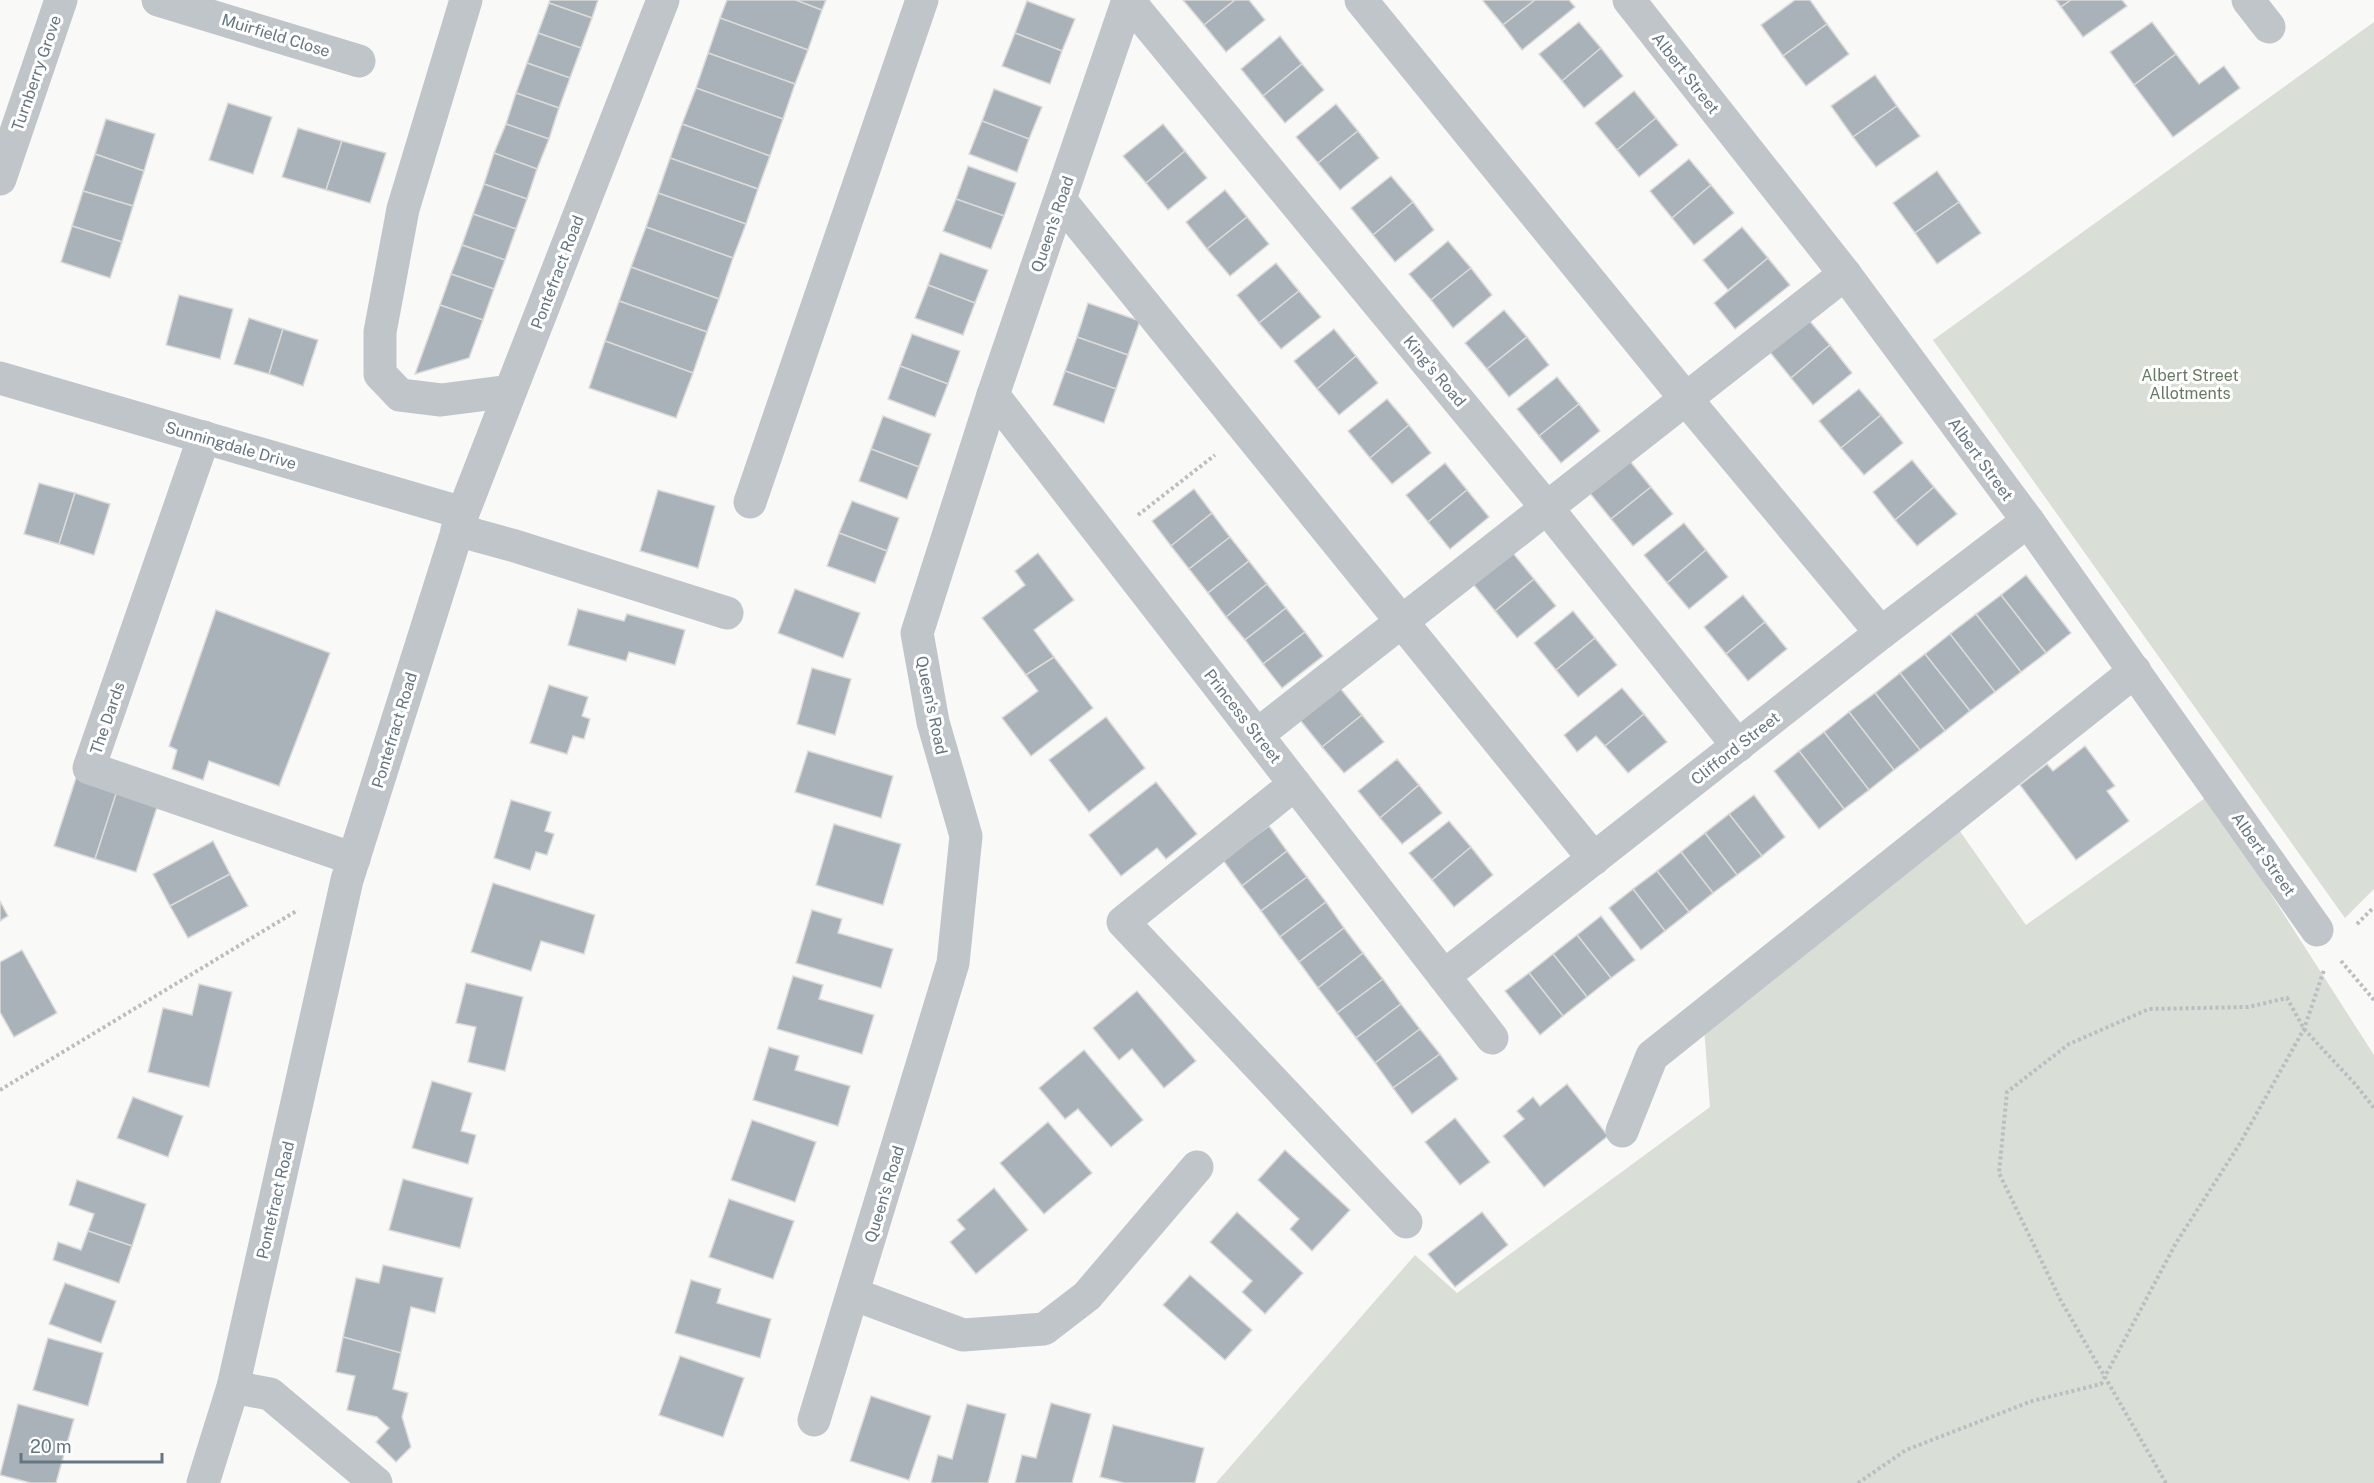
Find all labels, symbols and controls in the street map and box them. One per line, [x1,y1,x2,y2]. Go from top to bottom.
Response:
street label: Muirfield Close [219,10,332,61]
street label: Turnberry Grove [8,13,65,133]
street label: Albert Street [1648,29,1723,118]
street label: Queen's Road [1027,174,1078,275]
street label: Pontefract Road [527,213,588,332]
street label: King's Road [1399,332,1470,411]
park label: Albert Street Allotments [2141,366,2239,403]
street label: Albert Street [1944,414,2017,504]
street label: Sunningdale Drive [163,418,299,473]
street label: Queen's Road [912,654,951,756]
street label: Princess Street [1200,665,1285,767]
street label: Pontefract Road [368,670,421,790]
street label: The Dards [86,679,129,757]
street label: Clifford Street [1687,708,1783,789]
street label: Albert Street [2228,809,2299,900]
street label: Pontefract Road [253,1139,298,1261]
street label: Queen's Road [861,1143,908,1245]
scale bar [21,1426,162,1464]
text: 20 m [30,1436,72,1457]

